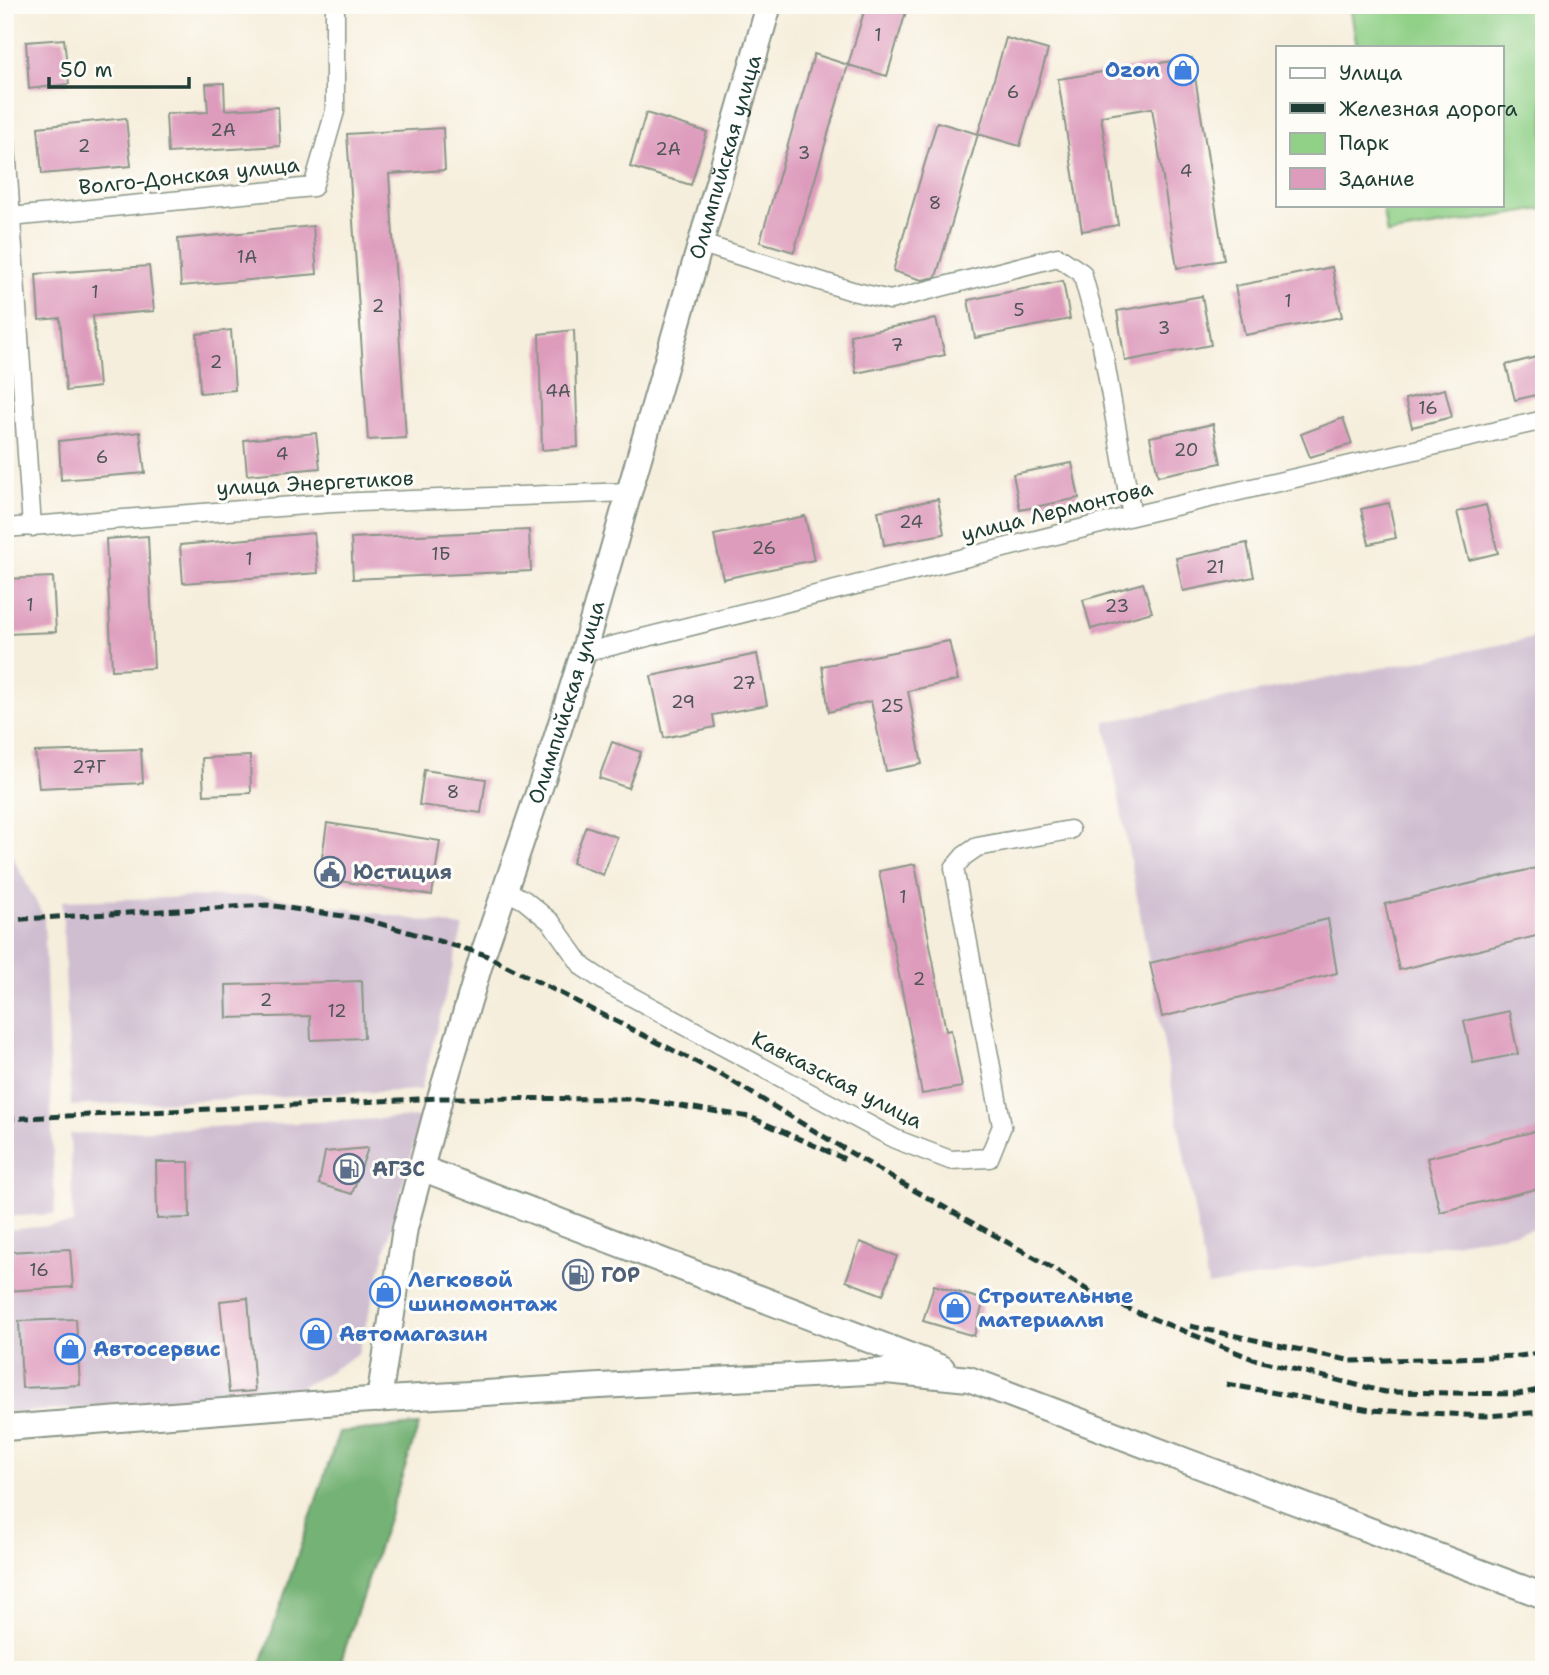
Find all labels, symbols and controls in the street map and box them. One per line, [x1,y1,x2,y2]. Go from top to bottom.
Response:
house number: 1 [874,23,882,47]
scale bar [49,46,189,90]
legend [1276,46,1504,206]
street label: Олимпийская улица [683,51,768,263]
shop icon: Ozon [1166,53,1200,87]
text: 50 m [60,56,113,84]
place label: Ozon [1105,56,1160,84]
text: Улица [1339,59,1402,87]
house number: 6 [1007,80,1019,104]
text: Железная дорога [1339,95,1518,123]
house number: 2А [210,118,236,142]
text: Парк [1339,129,1389,157]
house number: 2 [78,134,90,158]
house number: 2А [655,137,681,161]
house number: 3 [798,141,810,165]
street label: Волго-Донская улица [77,150,301,202]
house number: 4 [1180,159,1192,183]
text: Здание [1339,165,1415,193]
house number: 8 [929,191,941,215]
house number: 1А [237,245,257,269]
house number: 1 [91,280,99,304]
house number: 1 [1284,289,1292,313]
house number: 2 [372,294,384,318]
house number: 5 [1013,298,1025,322]
house number: 3 [1158,316,1170,340]
house number: 7 [891,333,903,357]
house number: 2 [210,350,222,374]
house number: 4А [545,379,571,403]
house number: 16 [1418,396,1438,420]
house number: 20 [1174,438,1198,462]
house number: 4 [276,442,288,466]
house number: 6 [96,445,108,469]
street label: улица Энергетиков [216,464,414,502]
street label: улица Лермонтова [958,474,1156,548]
house number: 24 [899,510,923,534]
house number: 26 [752,536,776,560]
house number: 1Б [431,542,451,566]
house number: 1 [245,547,253,571]
house number: 21 [1205,555,1225,579]
house number: 1 [26,593,34,617]
house number: 23 [1105,594,1129,618]
street label: Олимпийская улица [521,597,611,808]
house number: 27 [732,671,756,695]
house number: 29 [671,690,695,714]
house number: 25 [880,694,904,718]
house number: 27Г [72,755,106,779]
house number: 8 [447,780,459,804]
public building icon: Юстиция [313,855,347,889]
place label: Юстиция [353,858,452,886]
house number: 1 [899,885,907,909]
house number: 2 [913,967,925,991]
house number: 2 [260,988,272,1012]
house number: 12 [327,999,347,1023]
street label: Кавказская улица [747,1025,927,1135]
fuel station icon: АГЗС [332,1152,366,1186]
place label: АГЗС [372,1155,425,1183]
house number: 16 [29,1258,49,1282]
fuel station icon: ГОР [561,1258,595,1292]
place label: ГОР [601,1261,640,1289]
place label: Легковой шиномонтаж [408,1266,557,1318]
shop icon: Легковой шиномонтаж [368,1275,402,1309]
place label: Строительные материалы [978,1282,1134,1334]
shop icon: Строительные материалы [938,1291,972,1325]
shop icon: Автомагазин [299,1317,333,1351]
place label: Автомагазин [339,1320,488,1348]
shop icon: Автосервис [53,1332,87,1366]
place label: Автосервис [93,1335,221,1363]

